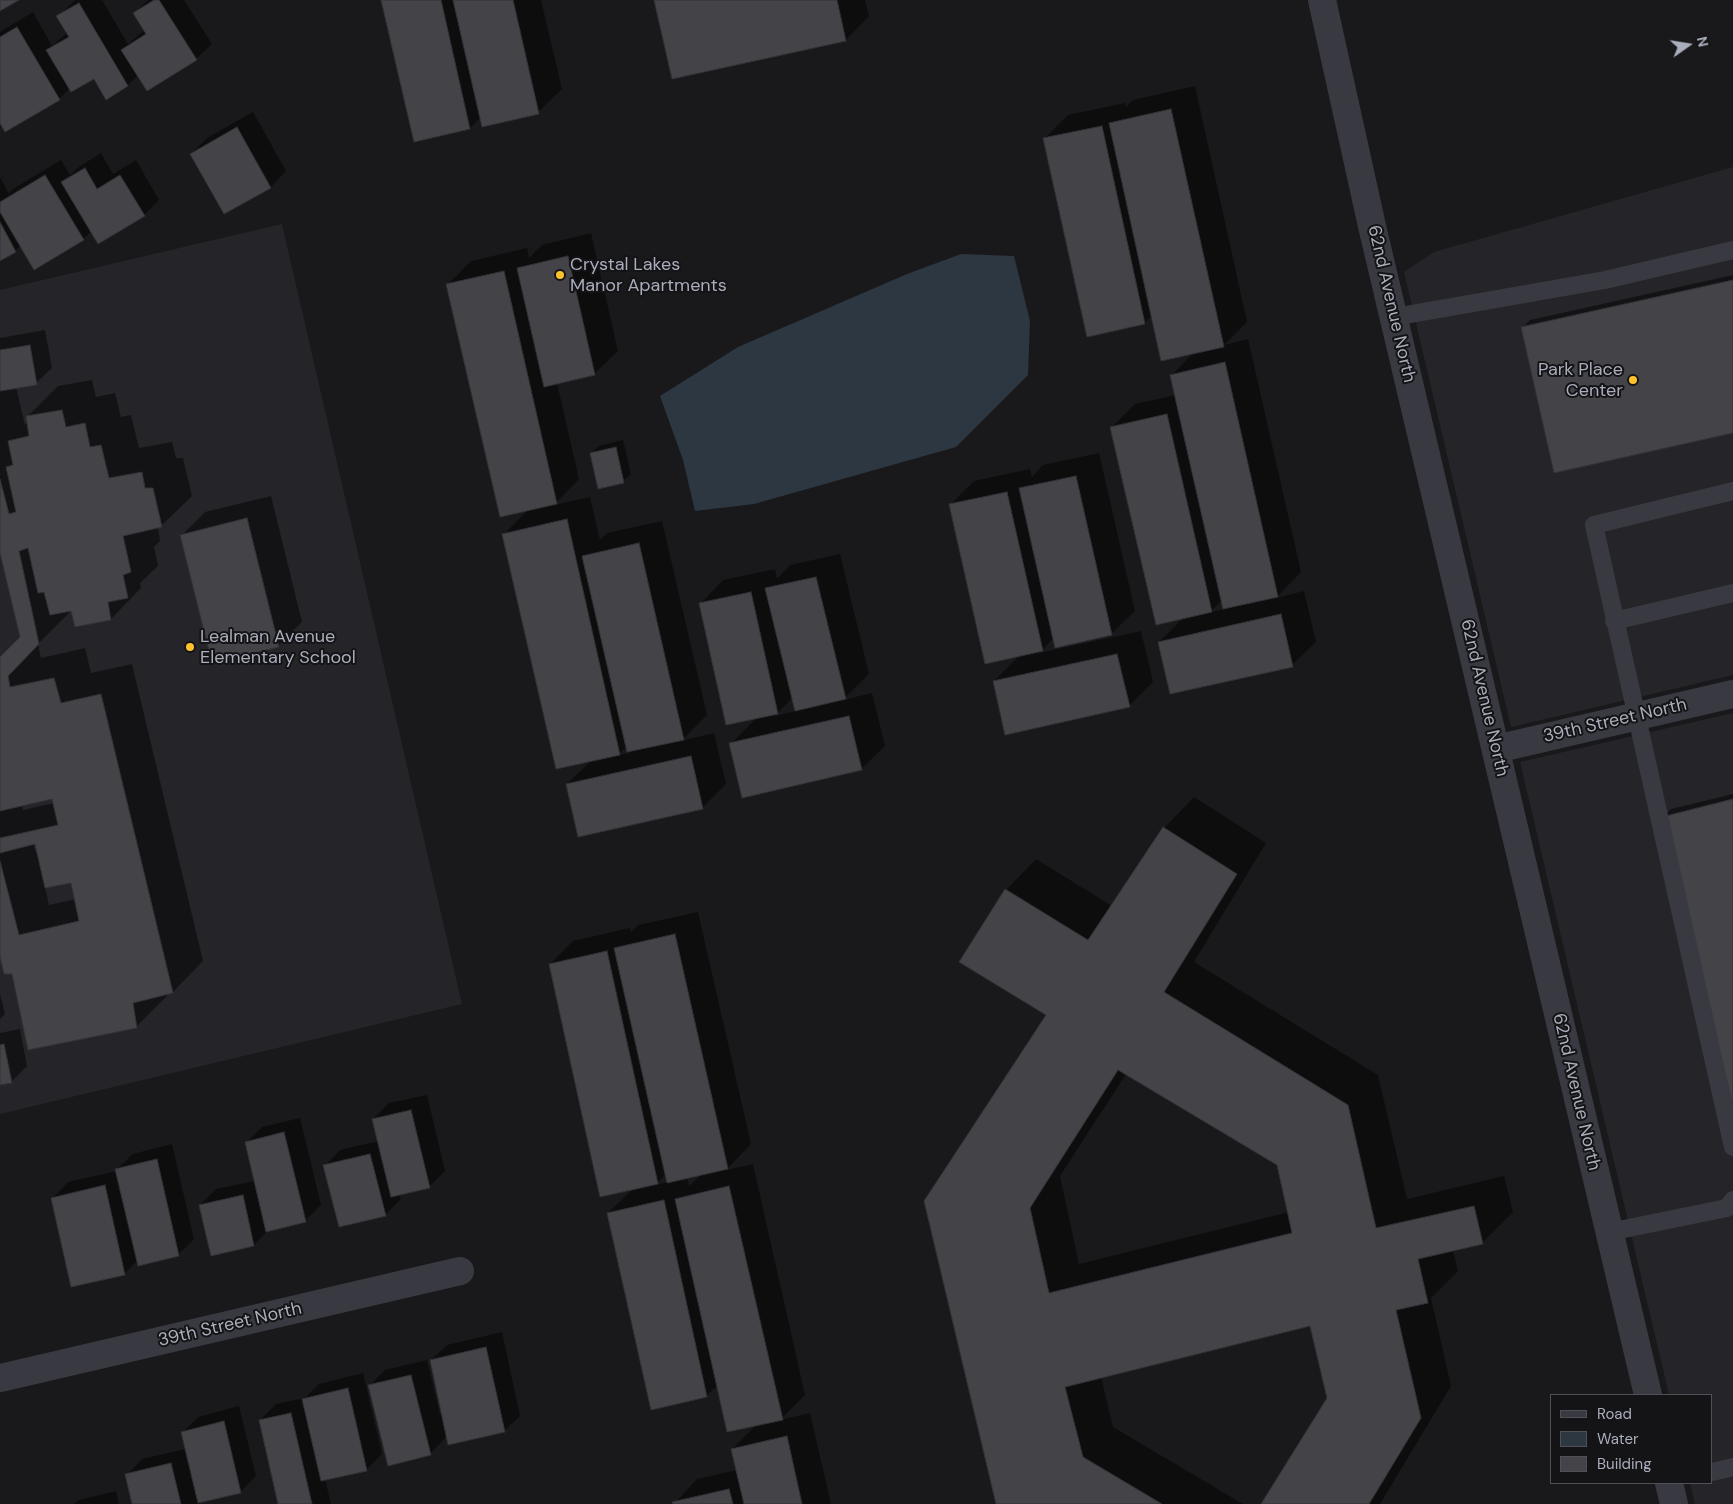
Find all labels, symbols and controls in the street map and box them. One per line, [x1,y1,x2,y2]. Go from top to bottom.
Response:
north arrow [1663,20,1713,70]
text: N [1693,35,1713,49]
street label: 62nd Avenue North [1362,223,1420,385]
place label: Crystal Lakes Manor Apartments [570,254,727,296]
marker: Crystal Lakes Manor Apartments [554,269,566,281]
place label: Park Place Center [1538,359,1623,402]
marker: Park Place Center [1627,374,1639,386]
street label: 62nd Avenue North [1455,617,1513,779]
place label: Lealman Avenue Elementary School [200,626,356,669]
marker: Lealman Avenue Elementary School [184,641,196,653]
street label: 39th Street North [1541,694,1689,748]
street label: 62nd Avenue North [1547,1011,1605,1173]
street label: 39th Street North [156,1298,304,1352]
legend [1550,1394,1713,1484]
text: Road [1597,1404,1632,1424]
text: Water [1597,1429,1638,1449]
text: Building [1597,1454,1652,1474]

